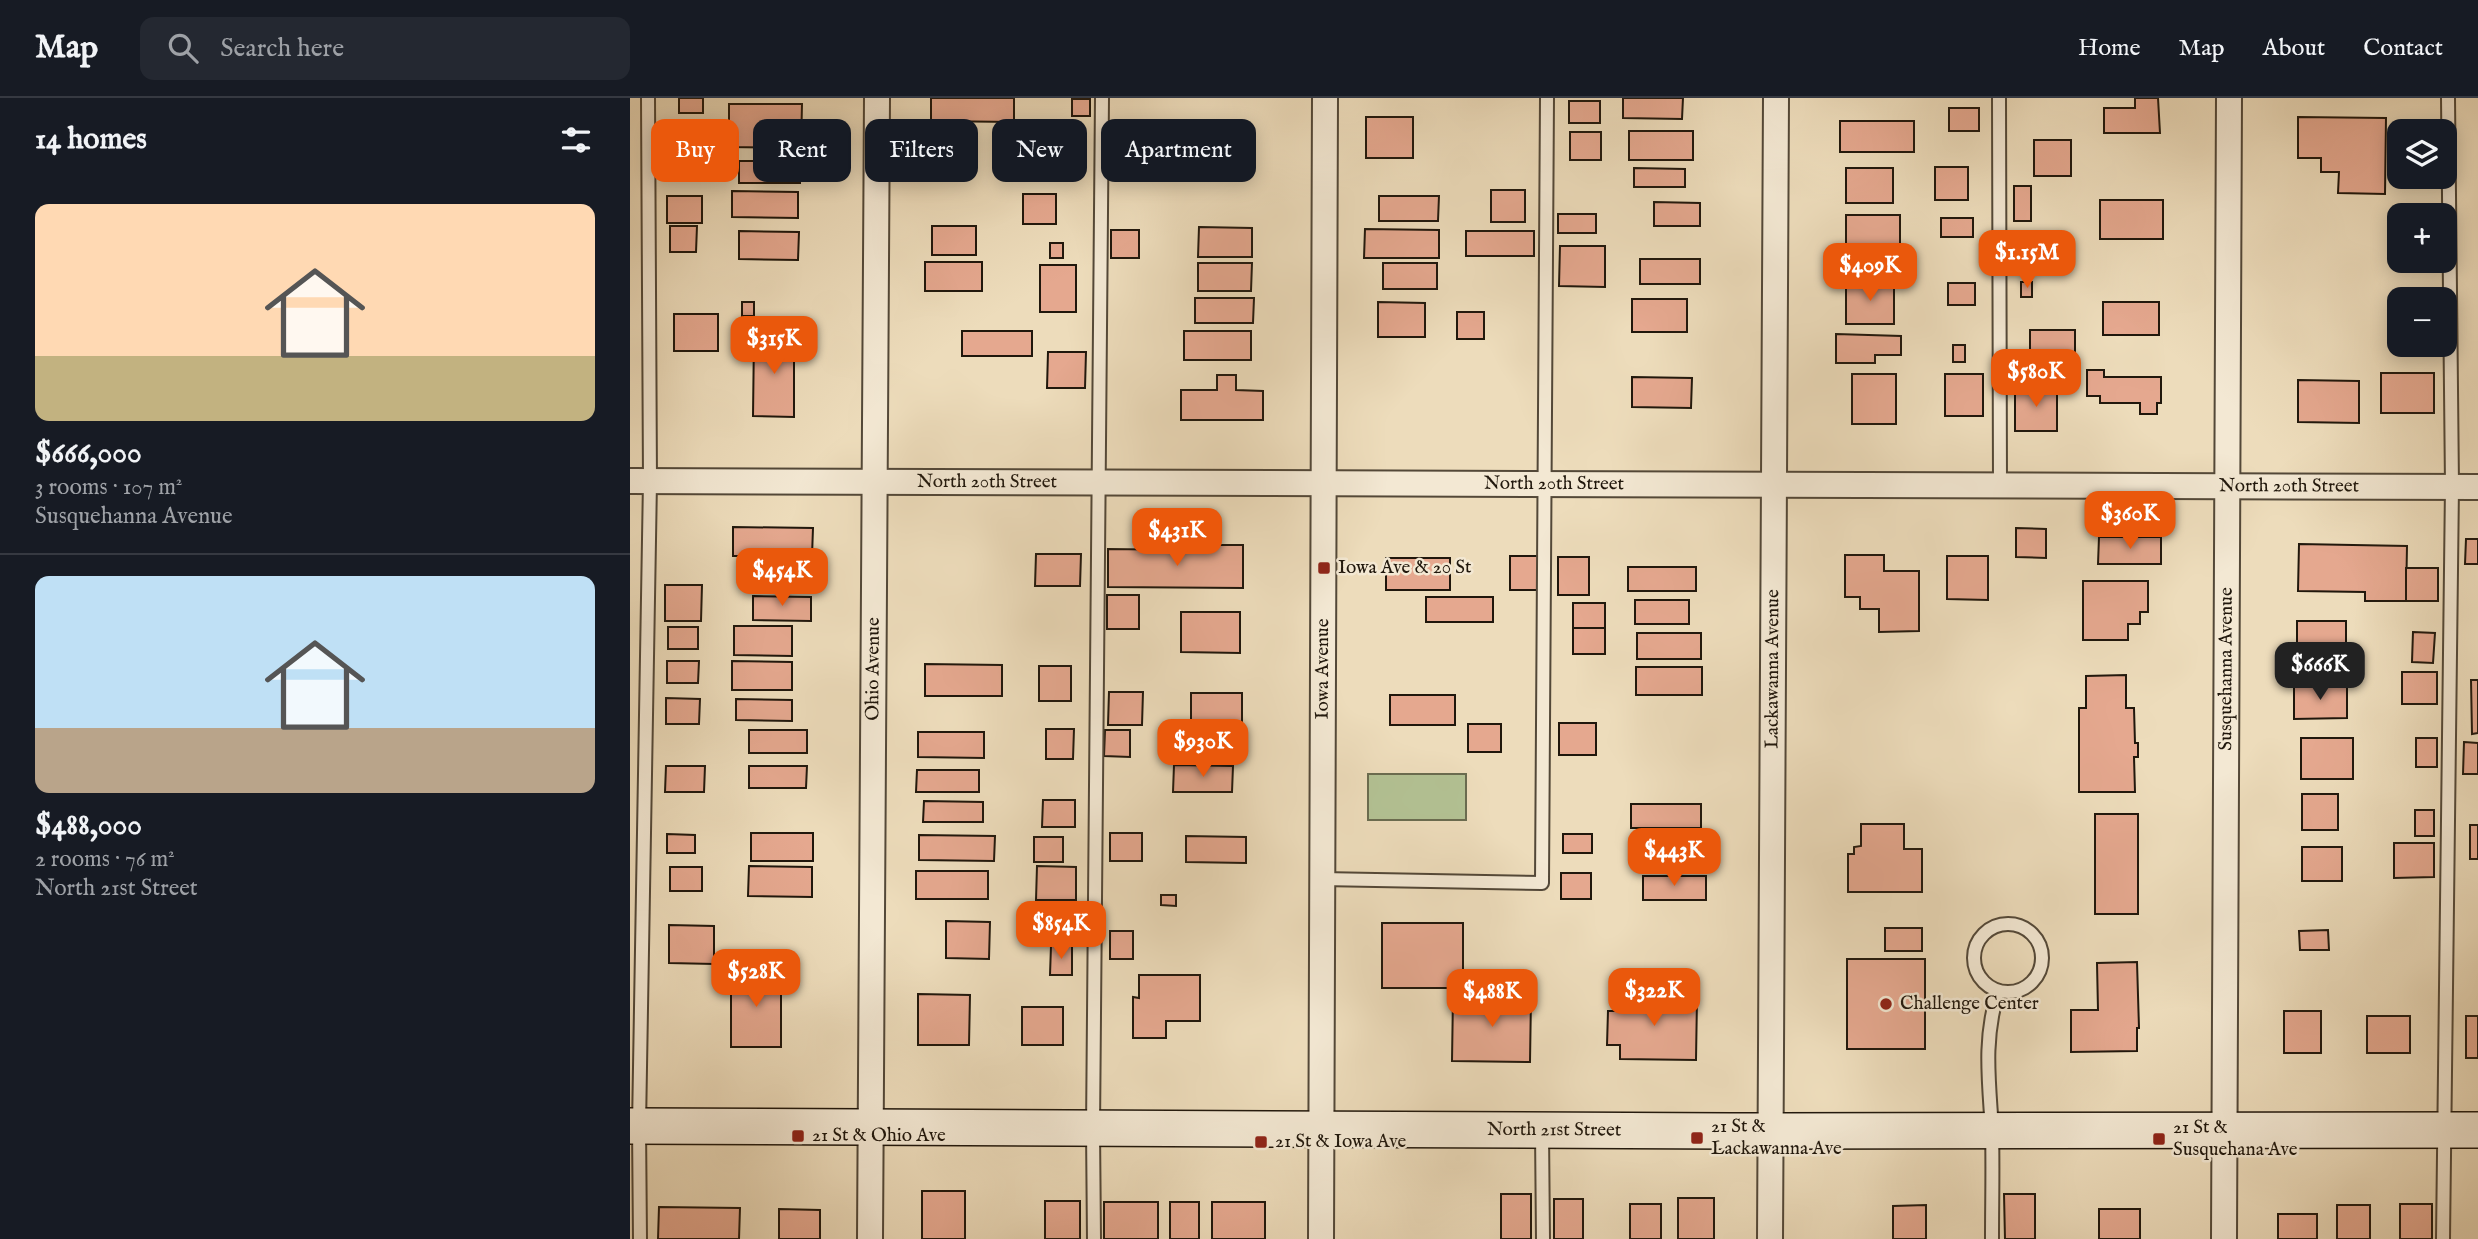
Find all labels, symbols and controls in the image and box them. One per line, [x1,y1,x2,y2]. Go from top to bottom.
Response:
search box [140,17,630,80]
text: Map [35,27,98,69]
icon: search [164,29,202,67]
text: Search here [220,32,344,65]
text: Home [2078,33,2141,64]
text: Map [2179,33,2225,64]
text: About [2263,33,2325,64]
text: Contact [2363,33,2443,64]
chip: Buy [651,119,739,182]
chip: Rent [753,119,851,182]
chip: Filters [865,119,978,182]
chip: New [992,119,1087,182]
chip: Apartment [1101,119,1256,182]
map controls [2387,119,2457,357]
button: layers [2387,119,2457,189]
text: 14 homes [35,121,147,159]
icon: filters [557,121,595,159]
button: + [2387,203,2457,273]
pin: $1.15M [1970,230,2084,290]
text: $1.15M [1995,238,2059,267]
pin: $409K [1821,244,1919,303]
icon: home [252,250,378,376]
text: $409K [1839,251,1901,280]
button: − [2387,287,2457,357]
pin: $315K [725,316,823,376]
text: $315K [747,324,801,353]
pin: $580K [1987,350,2085,409]
text: $580K [2007,357,2065,386]
text: $666,000 [35,435,142,473]
street label: North 20th Street [917,470,1058,494]
street label: North 20th Street [1484,472,1625,496]
text: 3 rooms · 107 m² [35,473,183,502]
street label: North 20th Street [2219,474,2360,499]
pin: $360K [2081,491,2179,551]
text: $360K [2101,499,2159,528]
text: Susquehanna Avenue [35,502,233,531]
pin: $431K [1128,508,1226,568]
text: $431K [1148,516,1206,545]
pin: $454K [733,548,831,608]
text: $454K [752,556,812,585]
place label: Iowa Ave & 20 St [1338,556,1472,580]
marker: Iowa Ave & 20 St [1316,560,1332,576]
street label: Susquehanna Avenue [2214,587,2239,751]
street label: Lackawanna Avenue [1761,589,1785,749]
street label: Ohio Avenue [861,617,886,721]
street label: Iowa Avenue [1311,618,1335,720]
icon: home [252,622,378,748]
pin: $666K [2271,642,2369,702]
text: $666K [2291,650,2349,679]
pin: $930K [1154,720,1252,779]
text: $930K [1173,727,1233,756]
text: $488,000 [35,807,142,845]
pin: $443K [1625,828,1723,888]
text: $443K [1644,836,1704,865]
text: 2 rooms · 76 m² [35,845,175,874]
text: North 21st Street [35,874,198,903]
pin: $854K [1012,902,1110,961]
text: $854K [1032,909,1090,938]
pin: $528K [707,950,805,1009]
text: $528K [727,957,785,986]
pin: $322K [1605,968,1703,1028]
pin: $488K [1443,970,1541,1029]
text: $322K [1624,976,1684,1005]
text: $488K [1463,977,1521,1006]
place label: Challenge Center [1900,992,2039,1016]
marker: Challenge Center [1878,996,1894,1012]
place label: 21 St & Lackawanna Ave [1711,1115,1842,1161]
place label: 21 St & Susquehana Ave [2173,1116,2298,1162]
street label: North 21st Street [1487,1118,1622,1143]
place label: 21 St & Ohio Ave [812,1124,946,1148]
marker: 21 St & Ohio Ave [790,1128,806,1144]
place label: 21 St & Iowa Ave [1275,1130,1407,1154]
marker: 21 St & Lackawanna Ave [1689,1130,1705,1146]
marker: 21 St & Susquehana Ave [2151,1131,2167,1147]
marker: 21 St & Iowa Ave [1253,1134,1269,1150]

